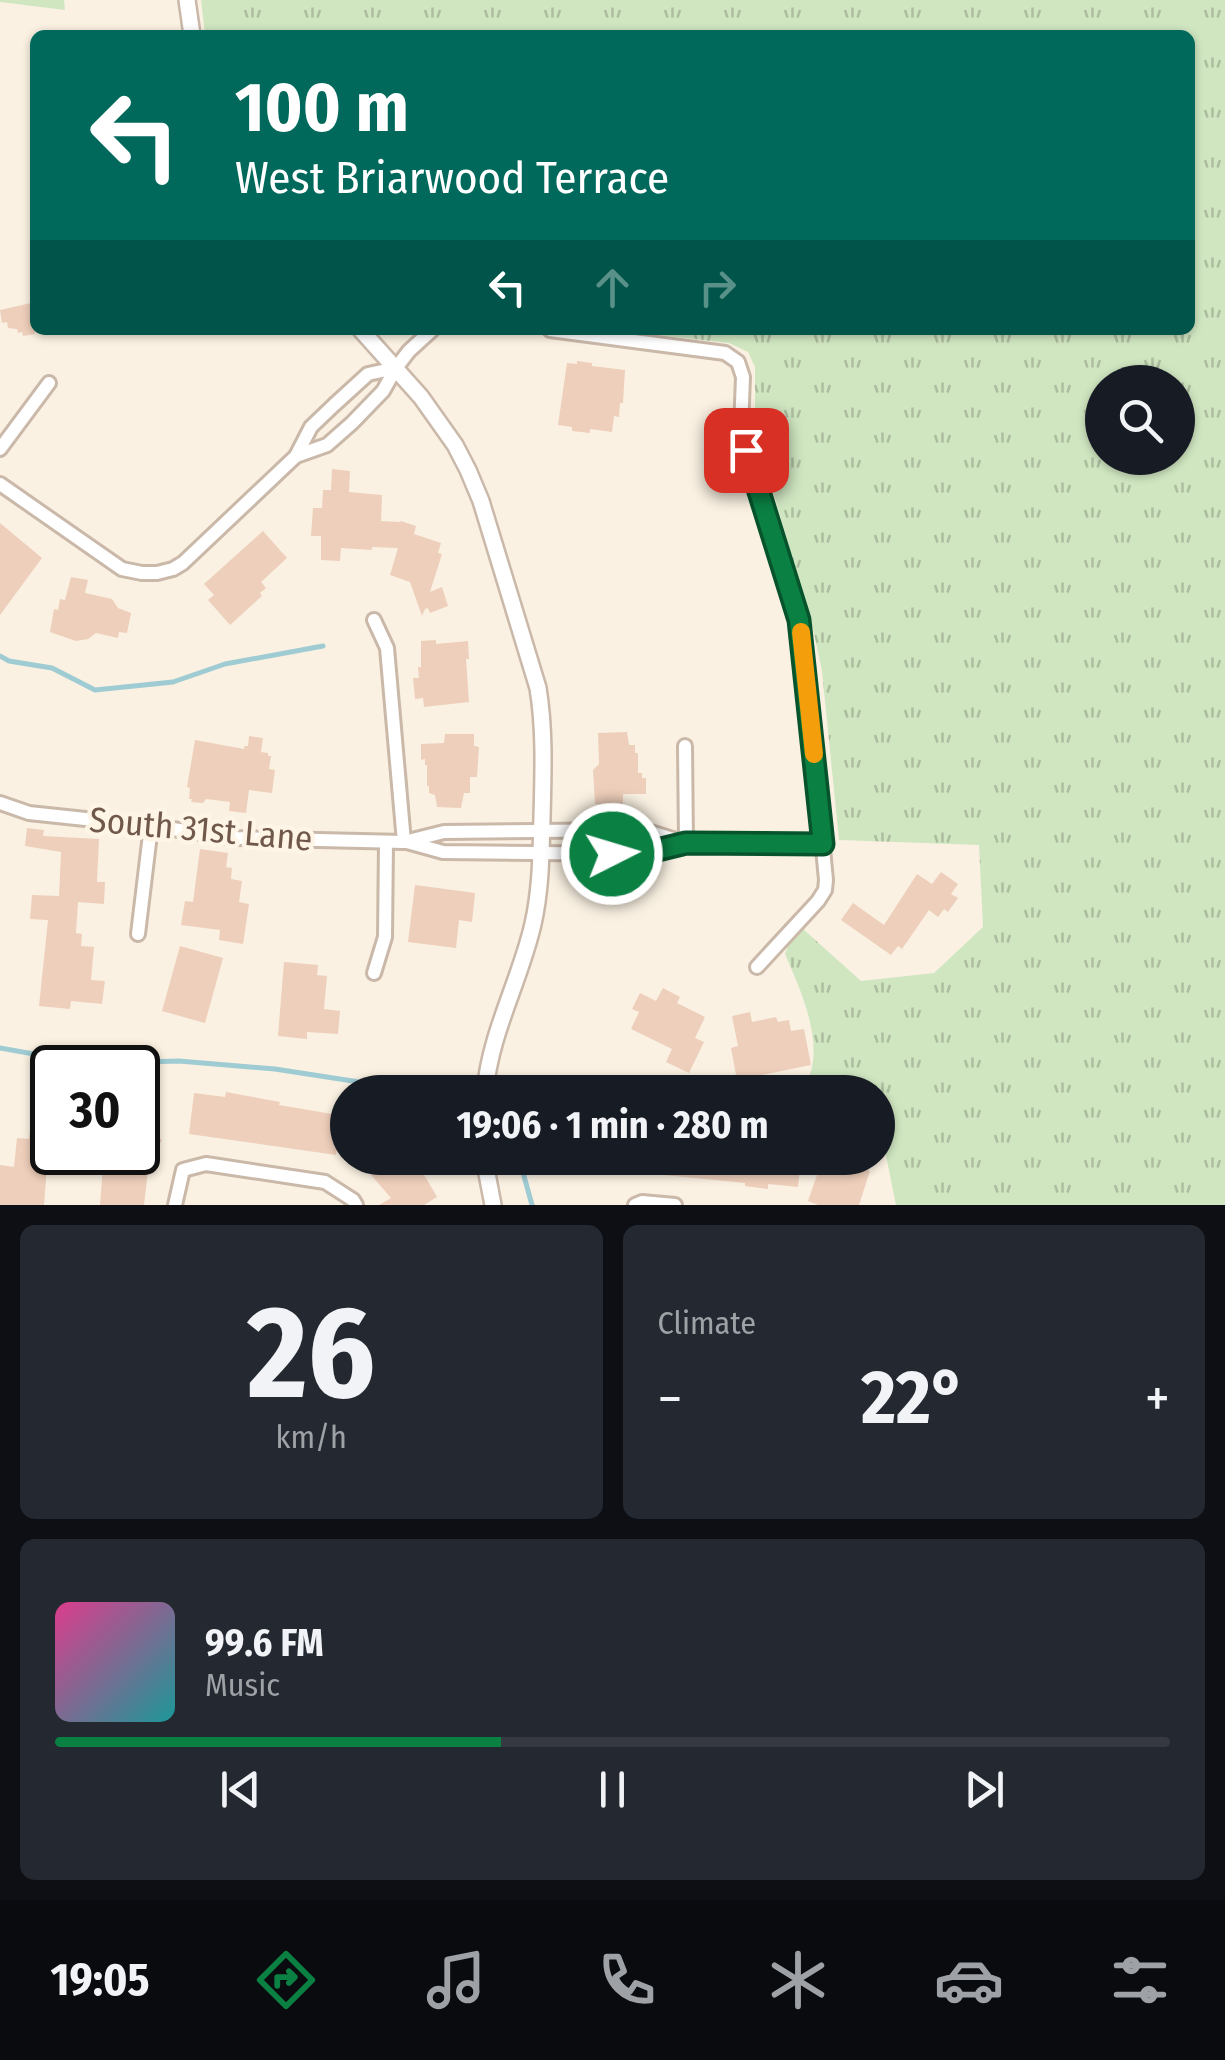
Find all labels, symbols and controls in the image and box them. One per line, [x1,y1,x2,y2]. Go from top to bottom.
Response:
text: 100 m [235,66,409,150]
icon: left [70,70,200,200]
text: West Briarwood Terrace [235,151,669,205]
icon: left [480,260,535,315]
icon: ahead [585,260,640,315]
icon: right [690,260,745,315]
map controls [1085,365,1195,475]
button: search [1085,365,1195,475]
pin [704,408,789,493]
icon: arrive [719,423,774,478]
street label: South 31st Lane [88,798,314,860]
position arrow [560,802,664,906]
speed limit sign: 30 [30,1045,160,1175]
text: 19:06 · 1 min · 280 m [456,1102,769,1148]
text: 26 [247,1275,375,1431]
text: Climate [658,1304,756,1342]
text: 22° [861,1353,966,1443]
text: − [658,1366,682,1432]
text: + [1145,1366,1170,1432]
text: km/h [276,1418,347,1456]
text: 99.6 FM [205,1620,324,1666]
text: Music [205,1666,280,1704]
icon: previous [213,1762,268,1817]
icon: pause [585,1762,640,1817]
icon: next [957,1762,1012,1817]
icon: directions [251,1945,321,2015]
icon: music [421,1945,491,2015]
icon: phone [592,1945,662,2015]
icon: climate [763,1945,833,2015]
icon: car [934,1945,1004,2015]
icon: filters [1105,1945,1175,2015]
text: 19:05 [50,1953,150,2007]

